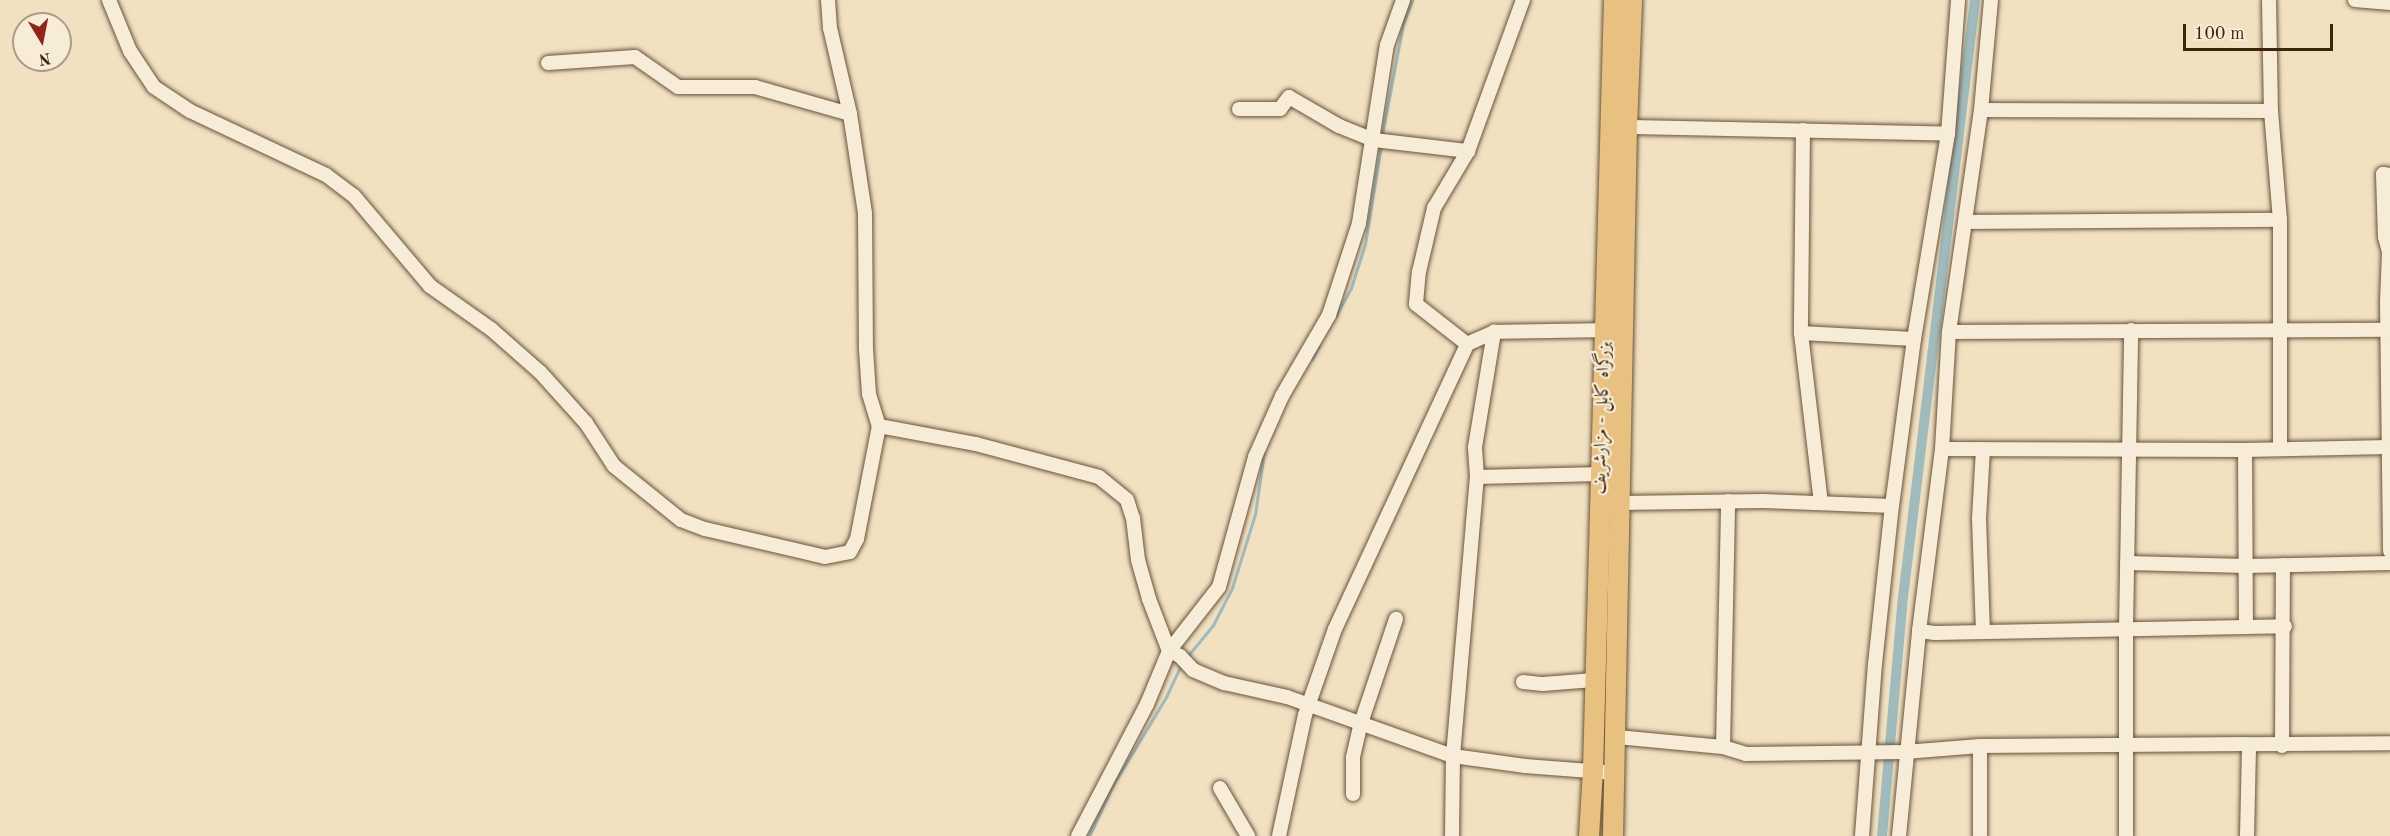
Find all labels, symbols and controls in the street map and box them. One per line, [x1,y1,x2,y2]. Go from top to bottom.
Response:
north arrow [12,12,72,72]
scale bar [2186,12,2336,50]
text: 100 m [2194,25,2245,43]
text: N [37,49,52,67]
street label: بزرگراه کابل - مزارشریف [1589,341,1615,495]

